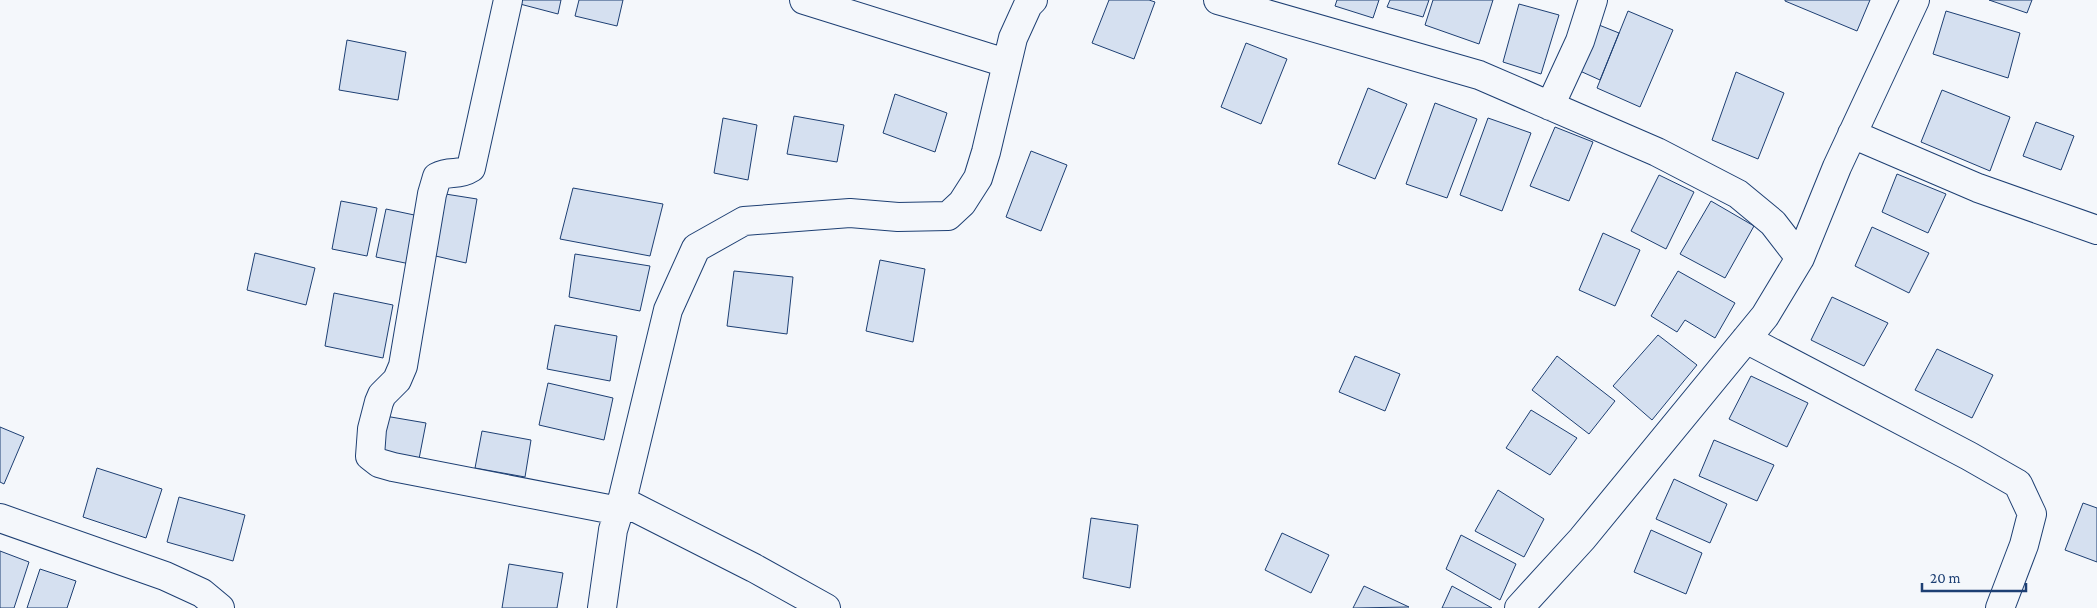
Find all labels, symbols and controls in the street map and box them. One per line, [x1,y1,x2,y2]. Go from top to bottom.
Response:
scale bar [1922,560,2026,592]
text: 20 m [1930,570,1961,586]

